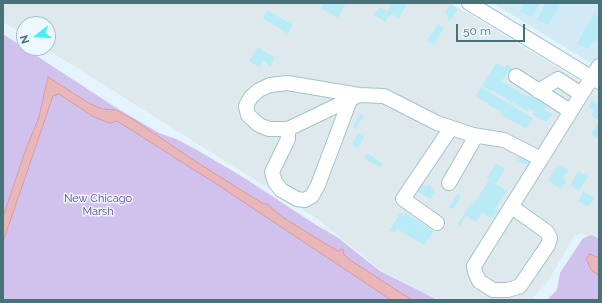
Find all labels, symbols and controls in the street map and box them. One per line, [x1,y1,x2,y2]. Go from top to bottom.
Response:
north arrow [16,16,56,56]
scale bar [458,16,527,42]
text: 50 m [463,24,491,38]
text: N [18,33,32,45]
park label: New Chicago Marsh [64,192,132,218]

